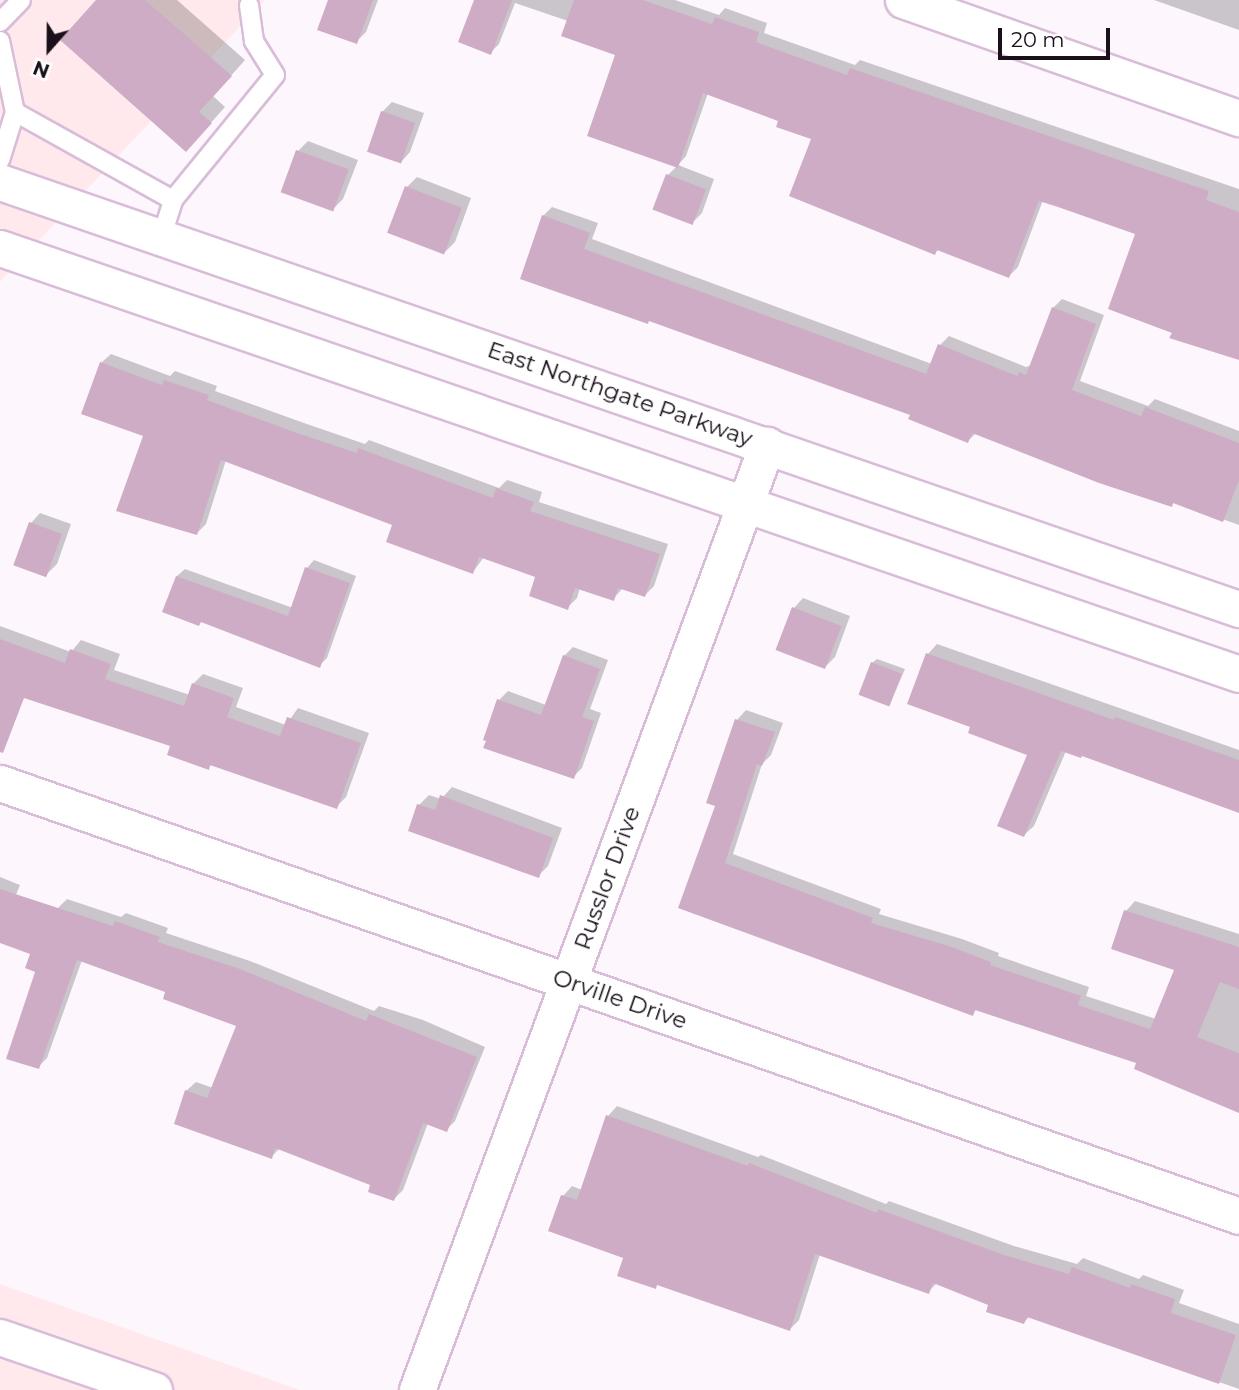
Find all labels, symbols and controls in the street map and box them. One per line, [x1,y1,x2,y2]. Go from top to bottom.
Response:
north arrow [14,14,84,84]
scale bar [1001,14,1113,58]
text: 20 m [1011,27,1065,52]
text: N [30,56,53,83]
street label: East Northgate Parkway [484,336,756,452]
street label: Russlor Drive [568,803,646,953]
street label: Orville Drive [549,963,691,1035]

